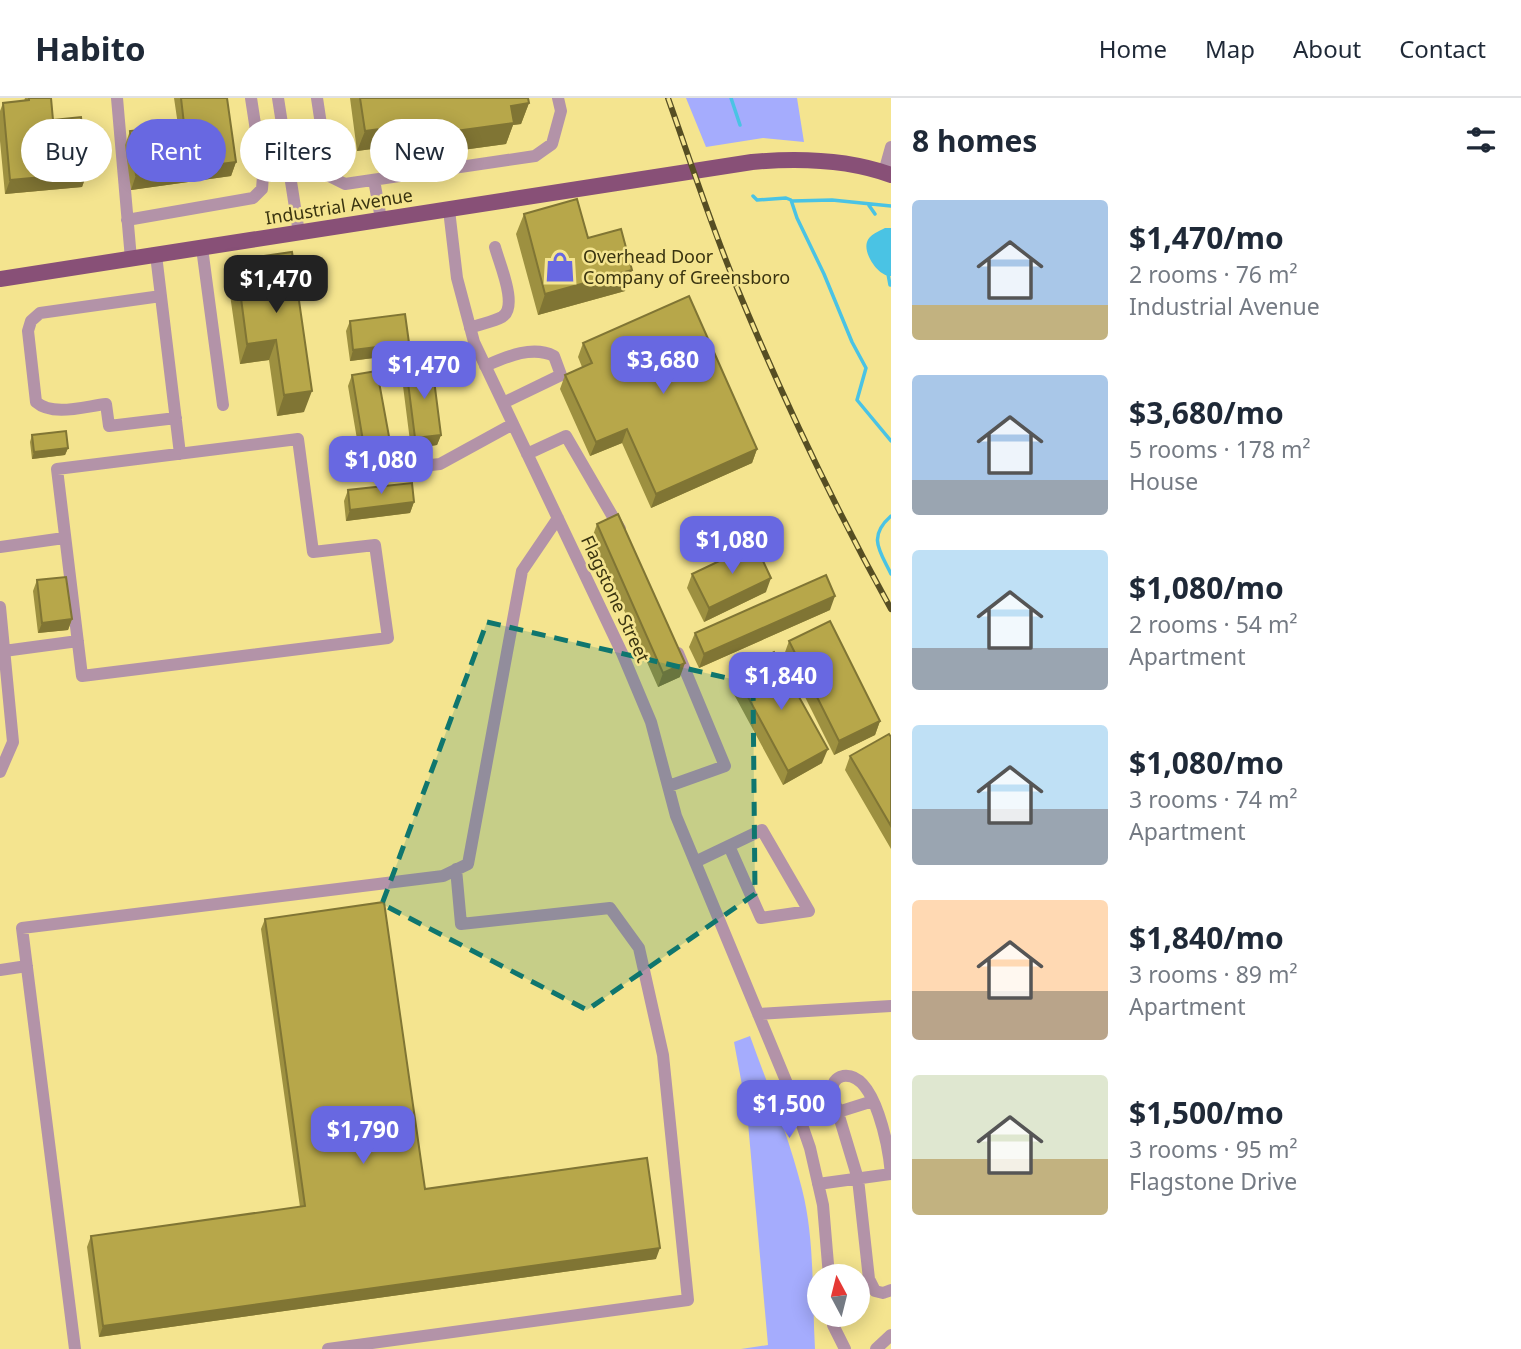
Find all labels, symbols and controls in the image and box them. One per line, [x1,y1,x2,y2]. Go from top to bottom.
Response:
text: Habito [35,26,146,71]
text: Home [1099,32,1167,65]
text: Map [1205,32,1255,65]
text: About [1293,32,1361,65]
text: Contact [1399,32,1486,65]
chip: Buy [21,119,112,182]
chip: Rent [126,119,226,182]
chip: Filters [240,119,356,182]
chip: New [370,119,468,182]
text: 8 homes [912,120,1037,161]
icon: filters [1462,121,1500,159]
street label: Industrial Avenue [263,182,414,230]
text: $1,470/mo [1129,217,1284,258]
icon: home [968,228,1052,312]
place label: Overhead Door Company of Greensboro [583,244,790,289]
shop icon: Overhead Door Company of Greensboro [543,250,577,284]
pin: $1,470 [219,256,333,315]
text: 2 rooms · 76 m² [1129,258,1298,290]
text: $1,470 [240,262,312,294]
text: Industrial Avenue [1129,290,1320,322]
pin: $3,680 [606,336,720,396]
pin: $1,470 [367,342,481,401]
text: $3,680 [627,343,699,375]
text: $1,470 [388,348,460,380]
text: $3,680/mo [1129,392,1284,433]
icon: home [968,403,1052,487]
text: 5 rooms · 178 m² [1129,433,1311,465]
pin: $1,080 [324,436,438,496]
text: $1,080 [345,443,417,475]
text: House [1129,465,1198,497]
pin: $1,080 [675,517,789,576]
text: $1,080 [696,523,768,555]
street label: Flagstone Street [576,531,656,666]
text: $1,080/mo [1129,567,1284,608]
icon: home [968,578,1052,662]
text: 2 rooms · 54 m² [1129,608,1298,640]
text: Apartment [1129,640,1246,672]
pin: $1,840 [724,652,838,712]
text: $1,840 [745,659,817,691]
text: $1,080/mo [1129,742,1284,783]
icon: home [968,753,1052,837]
text: 3 rooms · 74 m² [1129,783,1298,815]
text: Apartment [1129,815,1246,847]
text: $1,840/mo [1129,917,1284,958]
icon: home [968,928,1052,1012]
text: 3 rooms · 89 m² [1129,958,1298,990]
text: Apartment [1129,990,1246,1022]
pin: $1,500 [732,1080,846,1140]
text: $1,500 [753,1087,825,1119]
text: $1,500/mo [1129,1092,1284,1133]
icon: home [968,1103,1052,1187]
pin: $1,790 [306,1107,420,1166]
text: $1,790 [327,1113,399,1145]
text: 3 rooms · 95 m² [1129,1133,1298,1165]
text: Flagstone Drive [1129,1165,1297,1197]
north arrow [807,1264,870,1326]
map controls [807,1264,870,1327]

